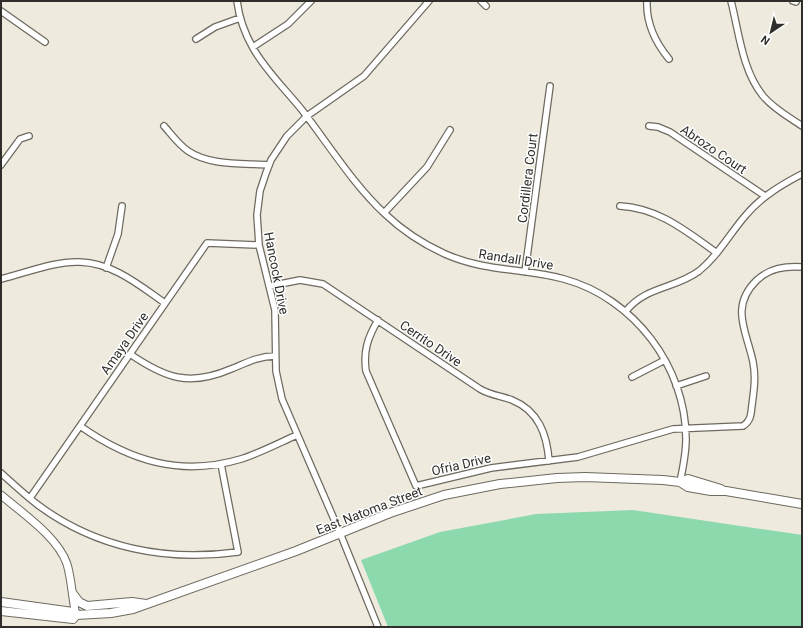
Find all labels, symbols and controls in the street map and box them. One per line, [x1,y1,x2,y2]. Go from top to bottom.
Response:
north arrow [751,12,791,52]
text: N [758,32,772,47]
street label: Abrozo Court [678,122,750,177]
street label: Cordillera Court [515,132,540,224]
street label: Hancock Drive [261,231,292,316]
street label: Randall Drive [478,246,554,273]
street label: Amaya Drive [97,309,151,377]
street label: Cerrito Drive [397,317,465,370]
street label: Ofria Drive [430,450,492,479]
street label: East Natoma Street [314,483,424,538]

